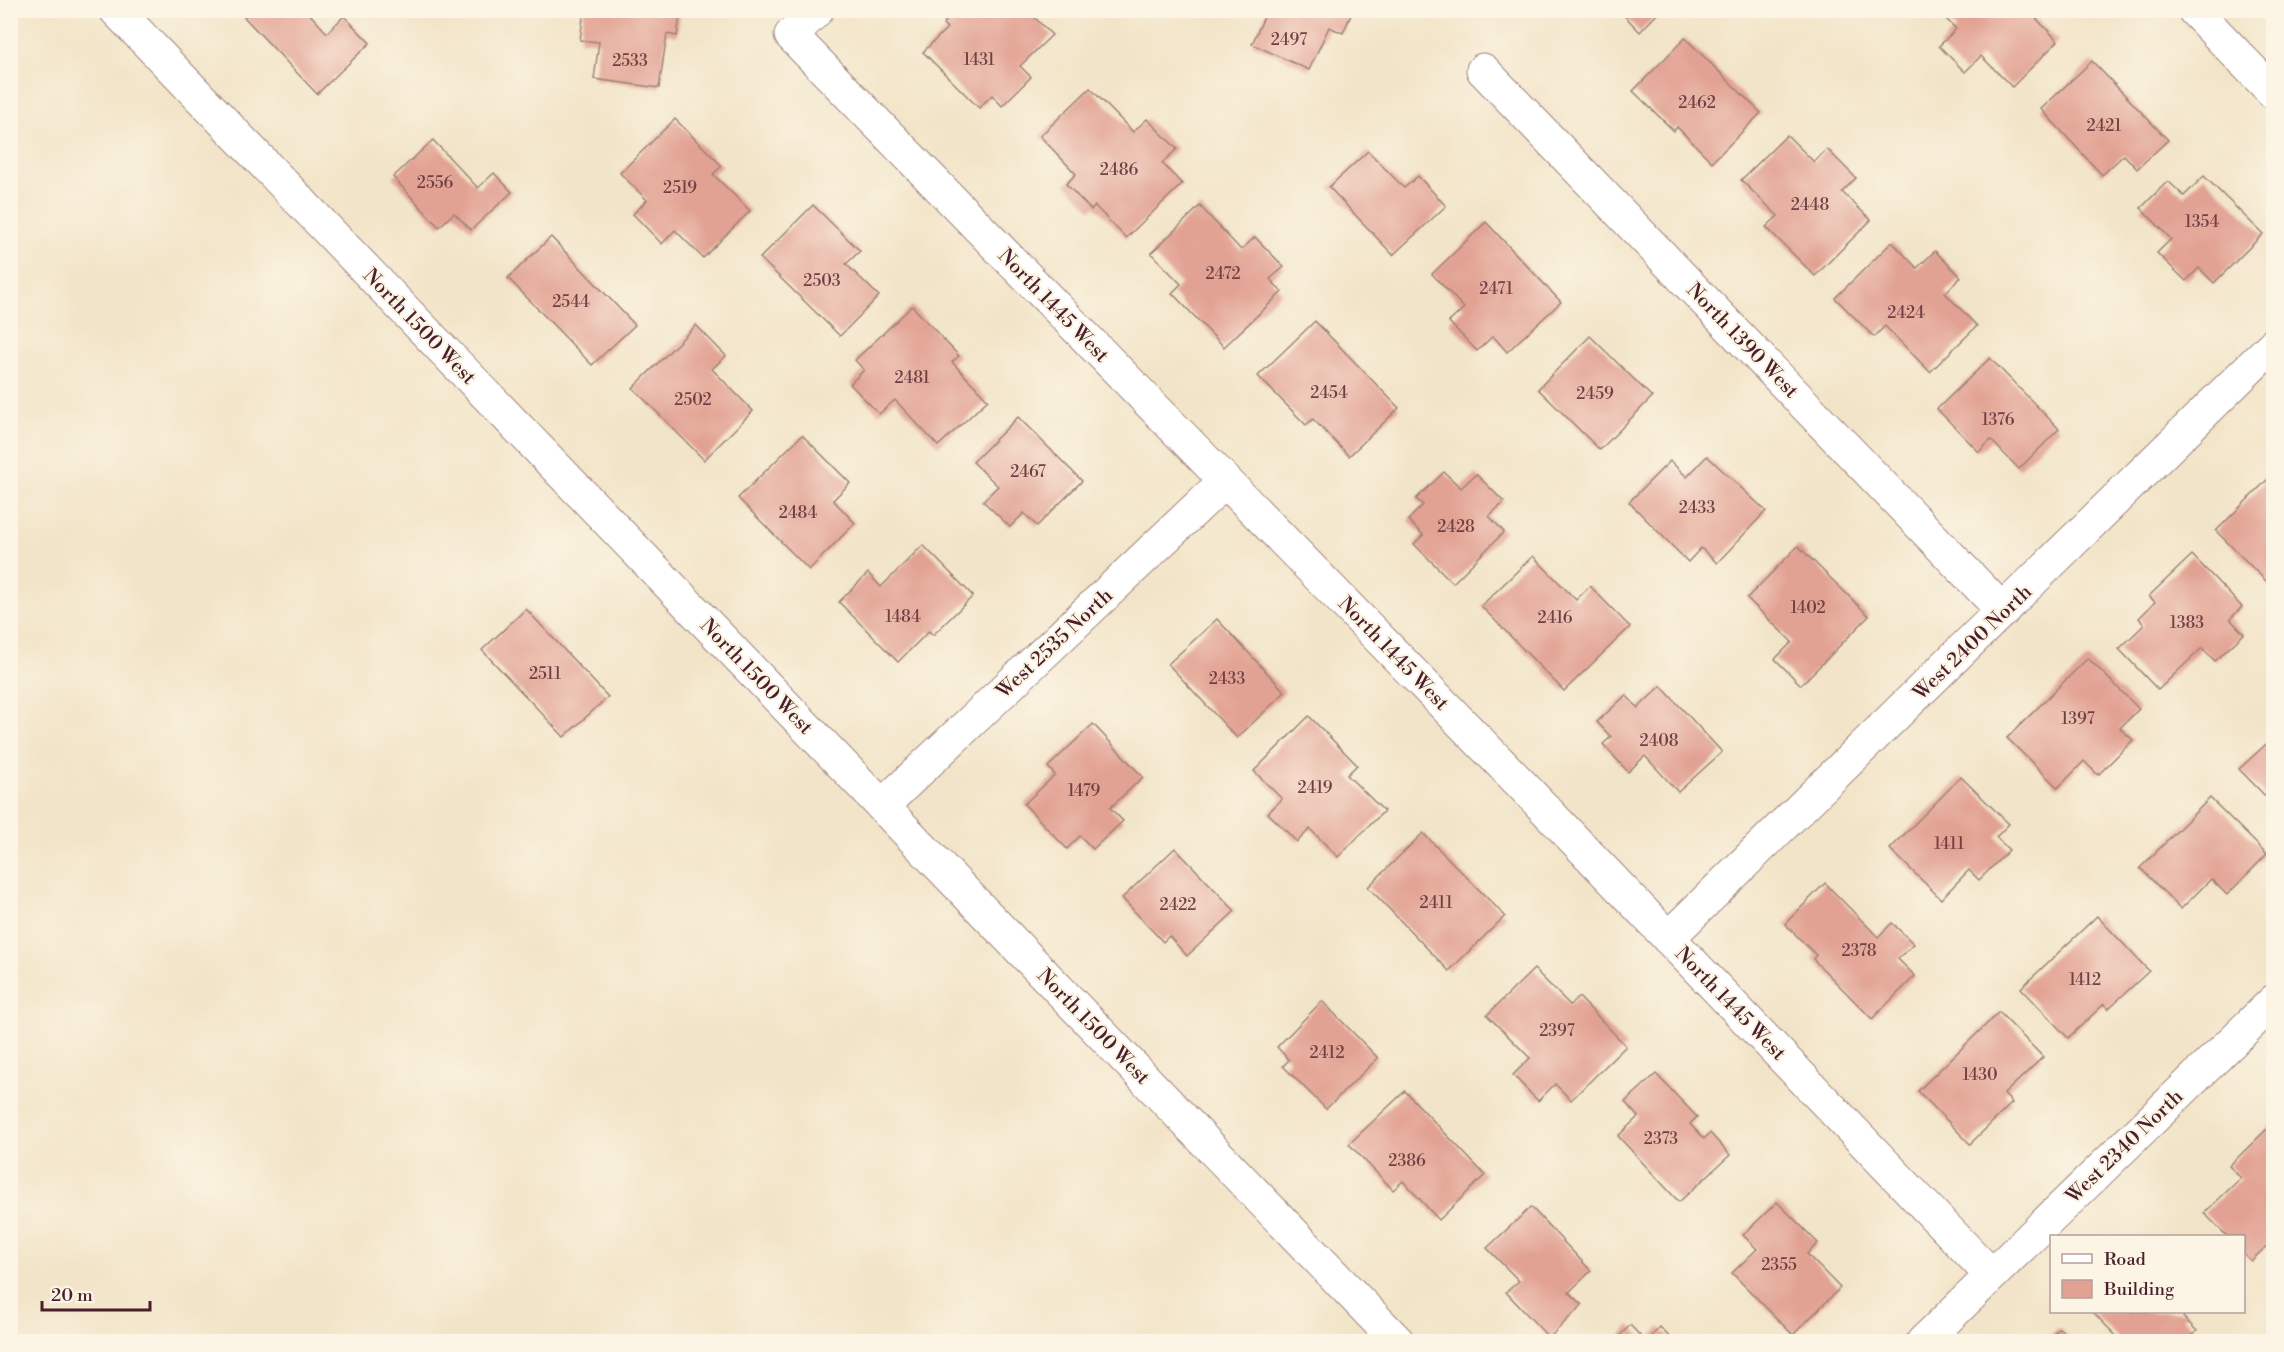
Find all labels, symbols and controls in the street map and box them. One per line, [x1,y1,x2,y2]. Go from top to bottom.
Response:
house number: 2497 [1271,30,1307,50]
house number: 1431 [963,50,995,70]
house number: 2533 [612,51,648,71]
house number: 2462 [1678,93,1716,113]
house number: 2421 [2087,116,2122,136]
house number: 2486 [1100,160,1138,180]
house number: 2556 [417,173,454,193]
house number: 2519 [663,178,697,198]
house number: 2448 [1791,195,1829,215]
house number: 1354 [2185,212,2220,232]
street label: North 1445 West [992,244,1114,368]
street label: North 1500 West [357,264,481,390]
house number: 2472 [1205,264,1241,284]
house number: 2503 [803,271,841,291]
street label: North 1390 West [1681,278,1803,404]
house number: 2471 [1479,279,1513,299]
house number: 2544 [552,292,590,312]
house number: 2424 [1887,303,1925,323]
house number: 2481 [894,368,930,388]
house number: 2454 [1310,383,1348,403]
house number: 2459 [1576,384,1614,404]
house number: 2502 [674,390,712,410]
house number: 1376 [1982,410,2015,430]
house number: 2467 [1010,462,1046,482]
house number: 2433 [1679,498,1715,518]
house number: 2484 [779,503,818,523]
house number: 2428 [1437,517,1475,537]
street label: West 2400 North [1908,580,2038,707]
street label: West 2535 North [991,584,1118,705]
street label: North 1445 West [1332,592,1454,716]
house number: 1402 [1790,598,1826,618]
house number: 1484 [885,607,921,627]
house number: 2416 [1538,608,1573,628]
house number: 1383 [2170,613,2204,633]
street label: North 1500 West [694,614,818,740]
house number: 2511 [529,664,561,684]
house number: 2433 [1209,669,1245,689]
house number: 1397 [2061,709,2095,729]
house number: 2408 [1639,731,1679,751]
house number: 2419 [1298,778,1333,798]
house number: 1479 [1068,781,1101,801]
house number: 1411 [1934,834,1964,854]
house number: 2411 [1419,893,1453,913]
house number: 2422 [1159,895,1197,915]
house number: 2378 [1841,941,1877,961]
street label: North 1445 West [1669,942,1791,1066]
street label: North 1500 West [1031,964,1155,1090]
house number: 1412 [2069,970,2101,990]
house number: 2397 [1539,1021,1575,1041]
house number: 2412 [1309,1043,1345,1063]
house number: 1430 [1962,1065,1998,1085]
street label: West 2340 North [2060,1085,2189,1210]
house number: 2373 [1644,1129,1678,1149]
house number: 2386 [1388,1151,1426,1171]
legend [2050,1235,2245,1313]
text: Road [2104,1248,2147,1271]
house number: 2355 [1761,1255,1797,1275]
scale bar [42,1274,150,1312]
text: Building [2103,1278,2175,1301]
text: 20 m [51,1284,93,1307]

